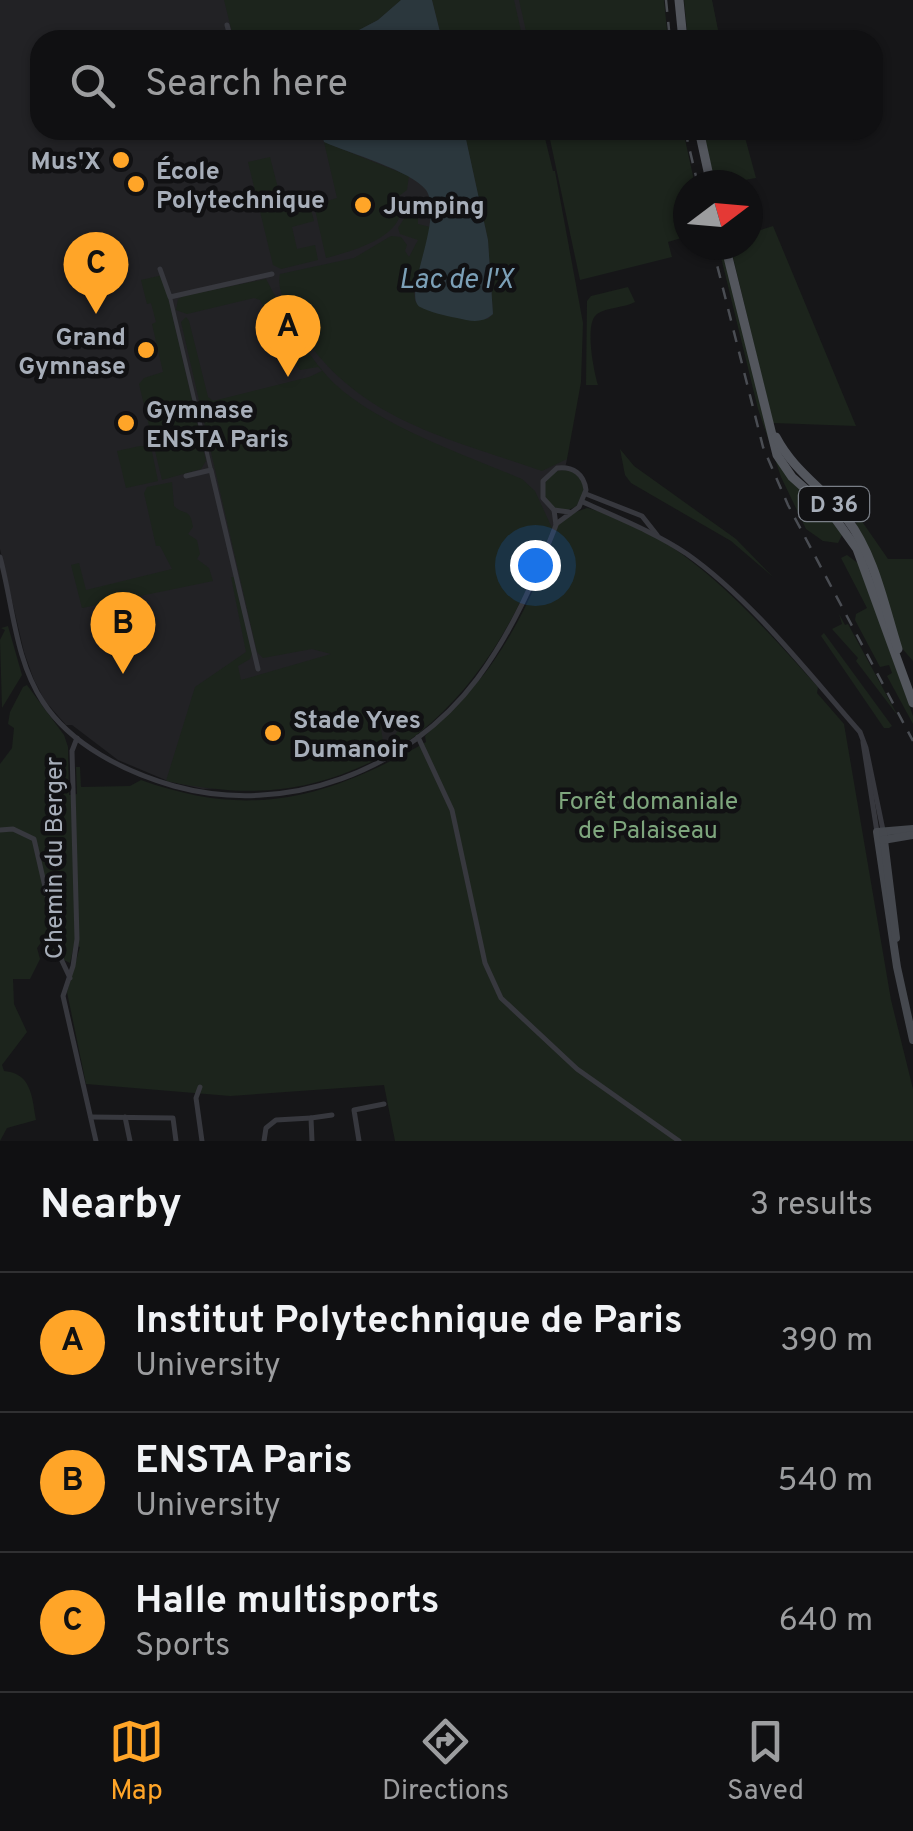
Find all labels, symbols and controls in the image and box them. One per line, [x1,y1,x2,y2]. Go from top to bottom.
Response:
search box [30,30,883,140]
icon: search [65,58,120,113]
text: Search here [145,61,348,110]
place label: Mus'X [31,147,101,179]
marker: Mus'X [110,149,132,171]
place label: École Polytechnique [156,156,325,218]
north arrow [673,170,763,260]
marker: École Polytechnique [125,173,147,195]
place label: Jumping [383,192,485,224]
marker: Jumping [352,194,374,216]
pin: C [64,232,128,314]
water label: Lac de l'X [399,263,515,299]
pin: A [256,294,320,377]
place label: Grand Gymnase [18,323,126,384]
marker: Grand Gymnase [135,339,157,361]
place label: Gymnase ENSTA Paris [146,396,289,457]
marker: Gymnase ENSTA Paris [115,412,137,434]
road number: D 36 [799,487,869,521]
your location [510,540,561,591]
pin: B [90,592,156,674]
place label: Stade Yves Dumanoir [293,706,421,767]
marker: Stade Yves Dumanoir [262,722,284,744]
street label: Chemin du Berger [40,756,72,959]
park label: Forêt domaniale de Palaiseau [558,787,738,848]
text: Nearby [40,1180,182,1233]
text: 3 results [750,1186,873,1226]
text: Institut Polytechnique de Paris [135,1298,683,1347]
text: A [61,1322,84,1362]
text: 390 m [780,1322,873,1362]
text: University [135,1347,281,1387]
text: ENSTA Paris [135,1438,352,1487]
text: B [61,1462,84,1502]
text: 540 m [777,1462,873,1502]
text: University [135,1487,281,1527]
text: Halle multisports [135,1578,440,1627]
text: C [62,1602,83,1642]
text: 640 m [779,1602,873,1642]
text: Sports [135,1627,230,1667]
tab: Map [109,1714,164,1810]
tab: Directions [382,1714,509,1810]
tab: Saved [727,1714,804,1810]

